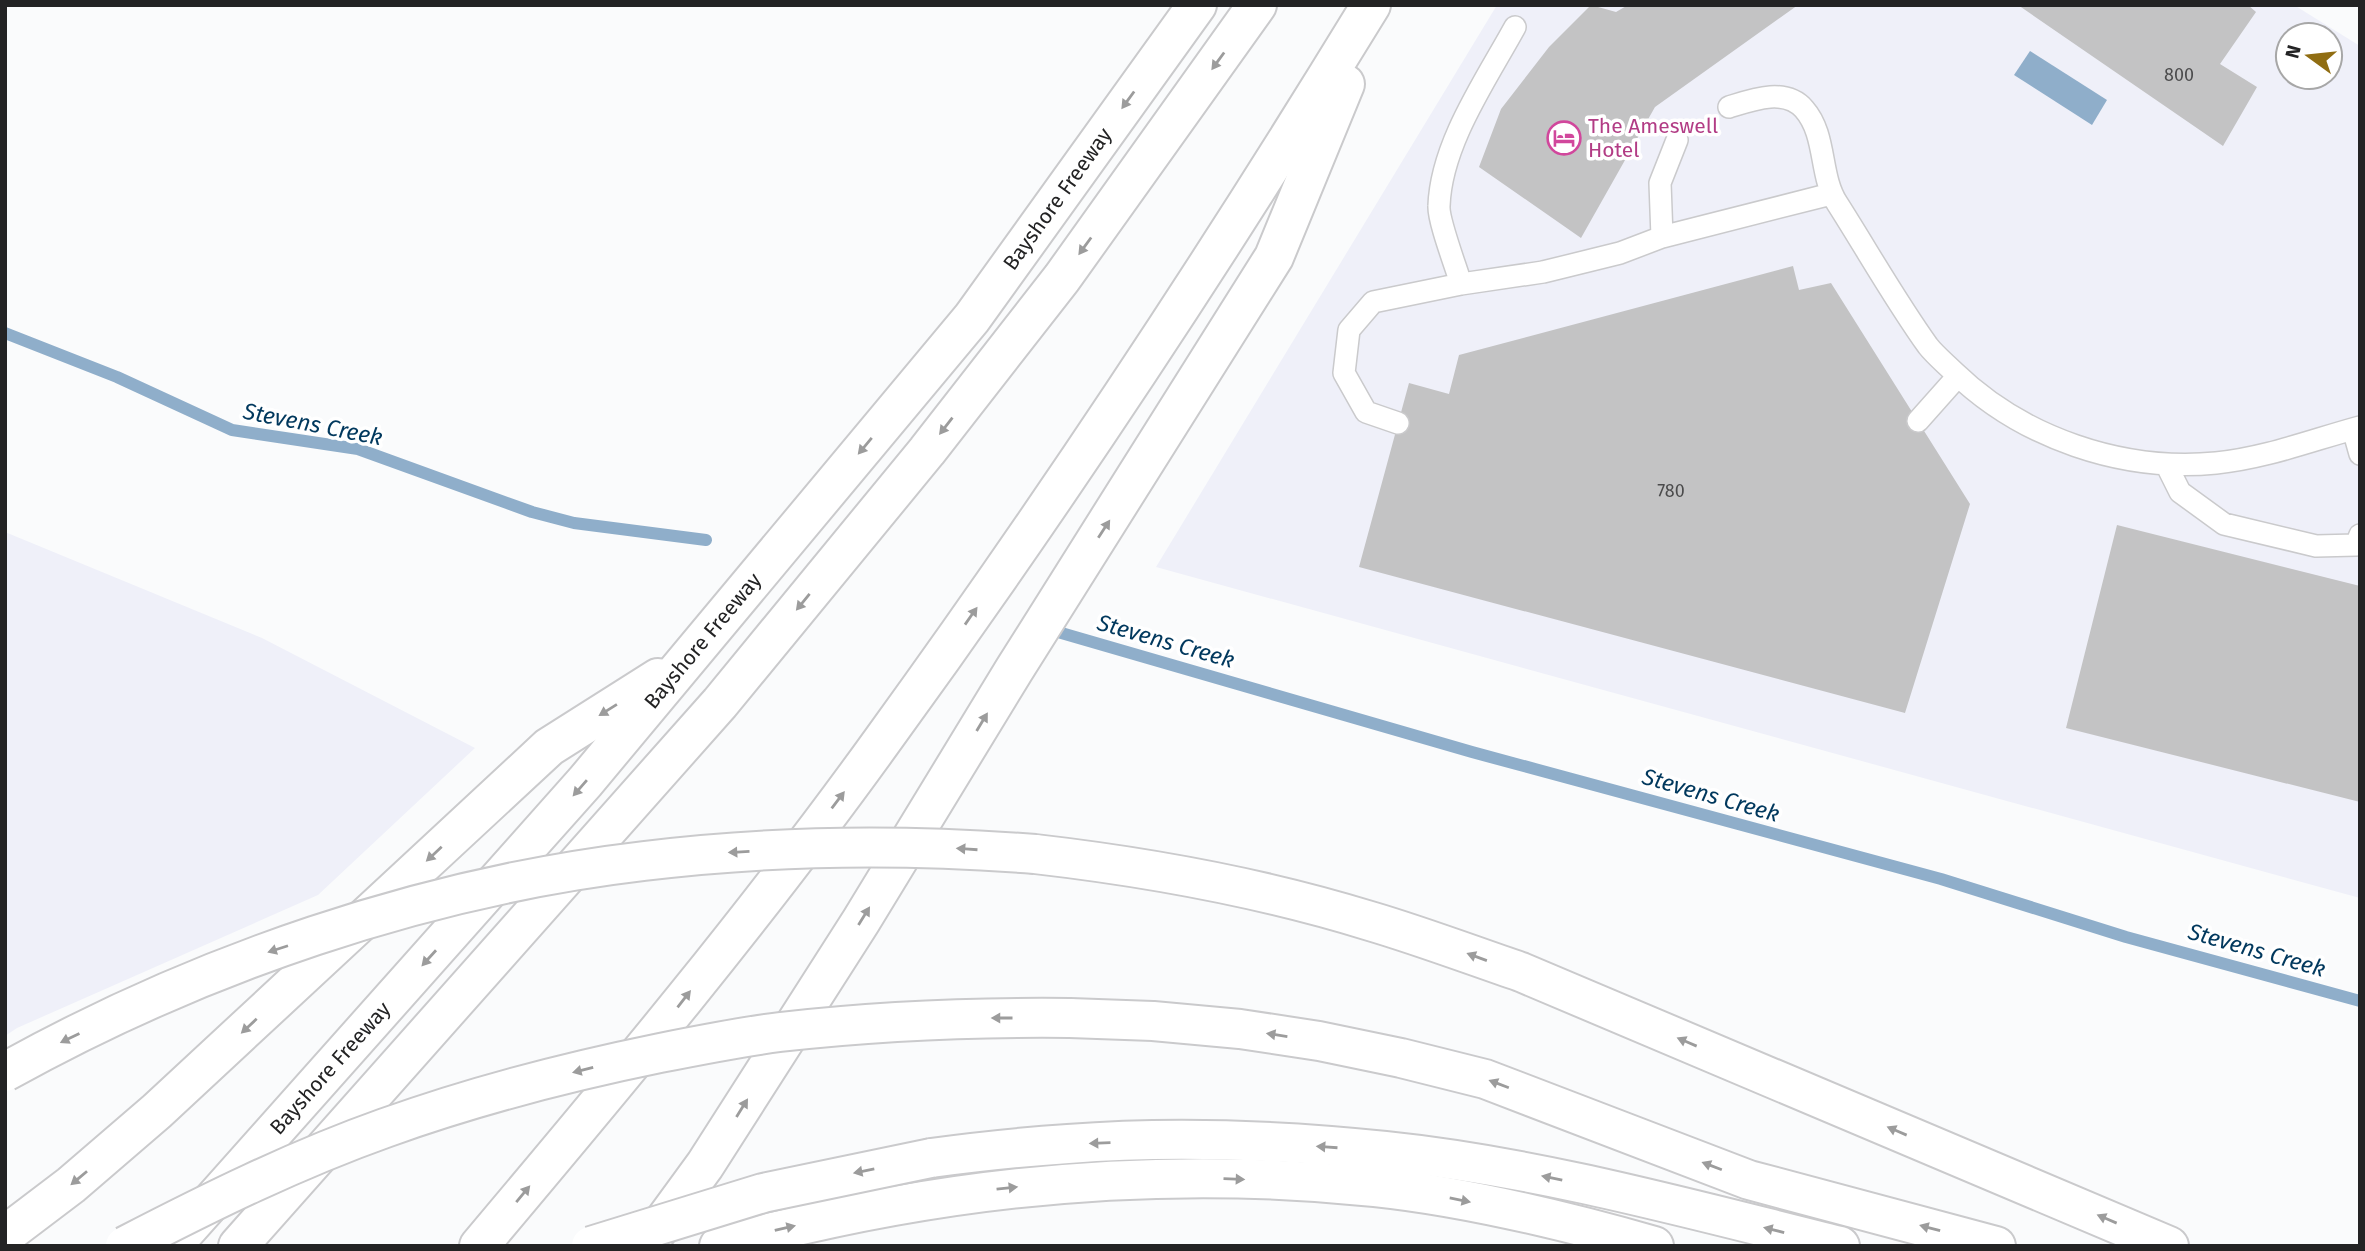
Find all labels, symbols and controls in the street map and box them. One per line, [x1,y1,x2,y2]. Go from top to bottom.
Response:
north arrow [2274,21,2344,91]
text: N [2280,43,2306,61]
one-way arrow [1211,52,1225,70]
house number: 800 [2164,64,2194,86]
one-way arrow [1122,91,1136,109]
place label: The Ameswell Hotel [1588,113,1718,163]
hotel icon: The Ameswell Hotel [1545,119,1583,157]
street label: Bayshore Freeway [998,122,1118,275]
one-way arrow [1078,237,1092,255]
water label: Stevens Creek [240,397,385,451]
one-way arrow [939,417,954,435]
one-way arrow [858,438,873,455]
house number: 780 [1657,480,1685,502]
one-way arrow [1097,520,1110,539]
street label: Bayshore Freeway [639,567,767,714]
one-way arrow [795,593,810,611]
one-way arrow [964,607,978,625]
water label: Stevens Creek [1093,608,1238,674]
one-way arrow [598,703,618,716]
one-way arrow [976,712,989,731]
water label: Stevens Creek [1638,762,1783,828]
one-way arrow [572,779,588,797]
one-way arrow [830,791,844,809]
one-way arrow [956,843,978,854]
one-way arrow [426,846,443,862]
one-way arrow [728,847,750,858]
one-way arrow [857,906,870,925]
water label: Stevens Creek [2184,917,2329,983]
one-way arrow [268,944,289,955]
one-way arrow [421,949,437,967]
one-way arrow [1466,951,1487,962]
one-way arrow [676,991,691,1009]
street label: Bayshore Freeway [264,996,397,1140]
one-way arrow [991,1012,1013,1024]
one-way arrow [240,1018,258,1034]
one-way arrow [1266,1029,1288,1040]
one-way arrow [59,1033,80,1044]
one-way arrow [1677,1037,1698,1048]
one-way arrow [572,1065,594,1076]
one-way arrow [1489,1079,1510,1090]
one-way arrow [735,1098,748,1118]
one-way arrow [1887,1125,1907,1137]
one-way arrow [1088,1137,1110,1148]
one-way arrow [1316,1141,1338,1152]
one-way arrow [1701,1160,1722,1171]
one-way arrow [853,1165,875,1176]
one-way arrow [71,1170,89,1185]
one-way arrow [1223,1173,1245,1184]
one-way arrow [1541,1173,1563,1184]
one-way arrow [996,1183,1018,1194]
one-way arrow [515,1185,530,1202]
one-way arrow [1449,1194,1471,1205]
one-way arrow [2096,1213,2117,1224]
one-way arrow [774,1222,796,1233]
one-way arrow [1919,1222,1941,1233]
one-way arrow [1763,1224,1785,1235]

